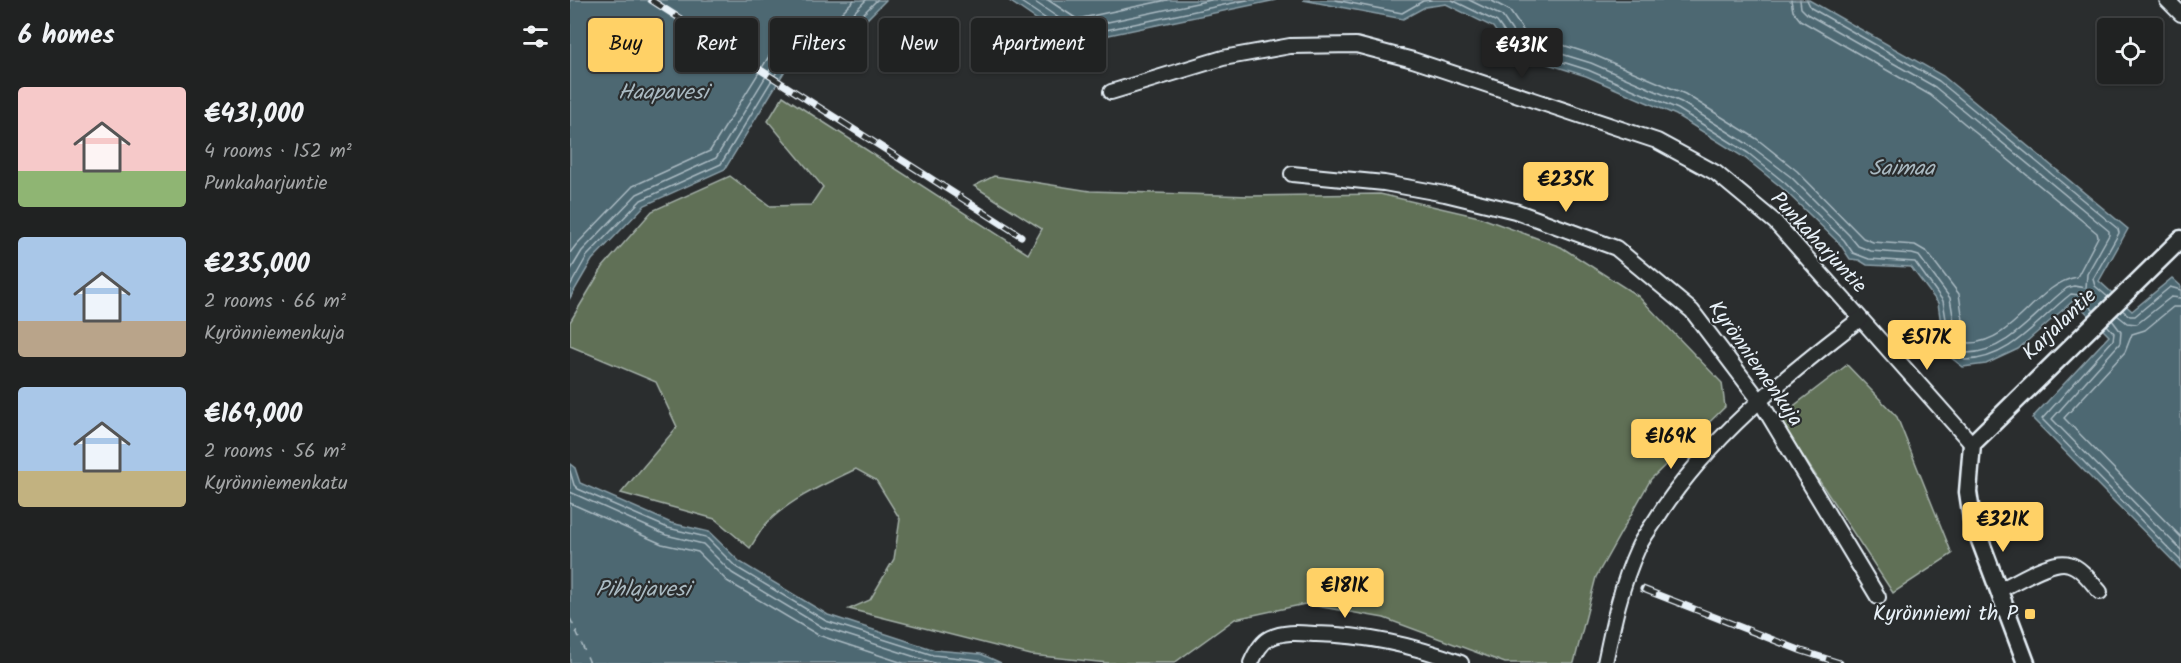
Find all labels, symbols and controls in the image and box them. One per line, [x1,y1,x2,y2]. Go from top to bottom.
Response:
text: 6 homes [18,15,115,57]
chip: Buy [588,18,663,72]
chip: Rent [675,18,758,72]
chip: Filters [770,18,867,72]
chip: New [879,18,959,72]
chip: Apartment [971,18,1106,72]
map controls [2097,18,2163,84]
button: locate [2097,18,2163,84]
icon: filters [519,20,552,53]
pin: €431K [1480,28,1564,79]
text: €431K [1496,31,1548,63]
water label: Haapavesi [618,76,713,111]
text: €431,000 [204,94,304,136]
icon: home [66,111,138,183]
text: 4 rooms · 152 m² [204,136,352,168]
water label: Saimaa [1869,152,1936,187]
pin: €235K [1524,162,1608,213]
text: €235K [1537,165,1595,197]
text: Punkaharjuntie [204,168,327,200]
street label: Punkaharjuntie [1762,184,1875,302]
text: €235,000 [204,244,310,286]
icon: home [66,261,138,333]
street label: Karjalantie [2015,280,2105,369]
text: 2 rooms · 66 m² [204,286,346,318]
street label: Kyrönniemenkuja [1699,294,1811,434]
text: Kyrönniemenkuja [204,318,345,350]
pin: €517K [1885,320,1969,371]
text: €517K [1902,323,1952,355]
text: €169,000 [204,394,302,436]
icon: home [66,411,138,483]
pin: €169K [1629,419,1713,470]
text: €169K [1645,422,1697,454]
text: 2 rooms · 56 m² [204,436,346,468]
text: Kyrönniemenkatu [204,468,348,500]
pin: €321K [1961,502,2045,553]
text: €321K [1976,505,2030,537]
pin: €181K [1303,568,1387,619]
text: €181K [1321,571,1369,603]
water label: Pihlajavesi [596,573,695,608]
place label: Kyrönniemi th P [1873,598,2019,631]
marker: Kyrönniemi th P [2023,607,2037,621]

